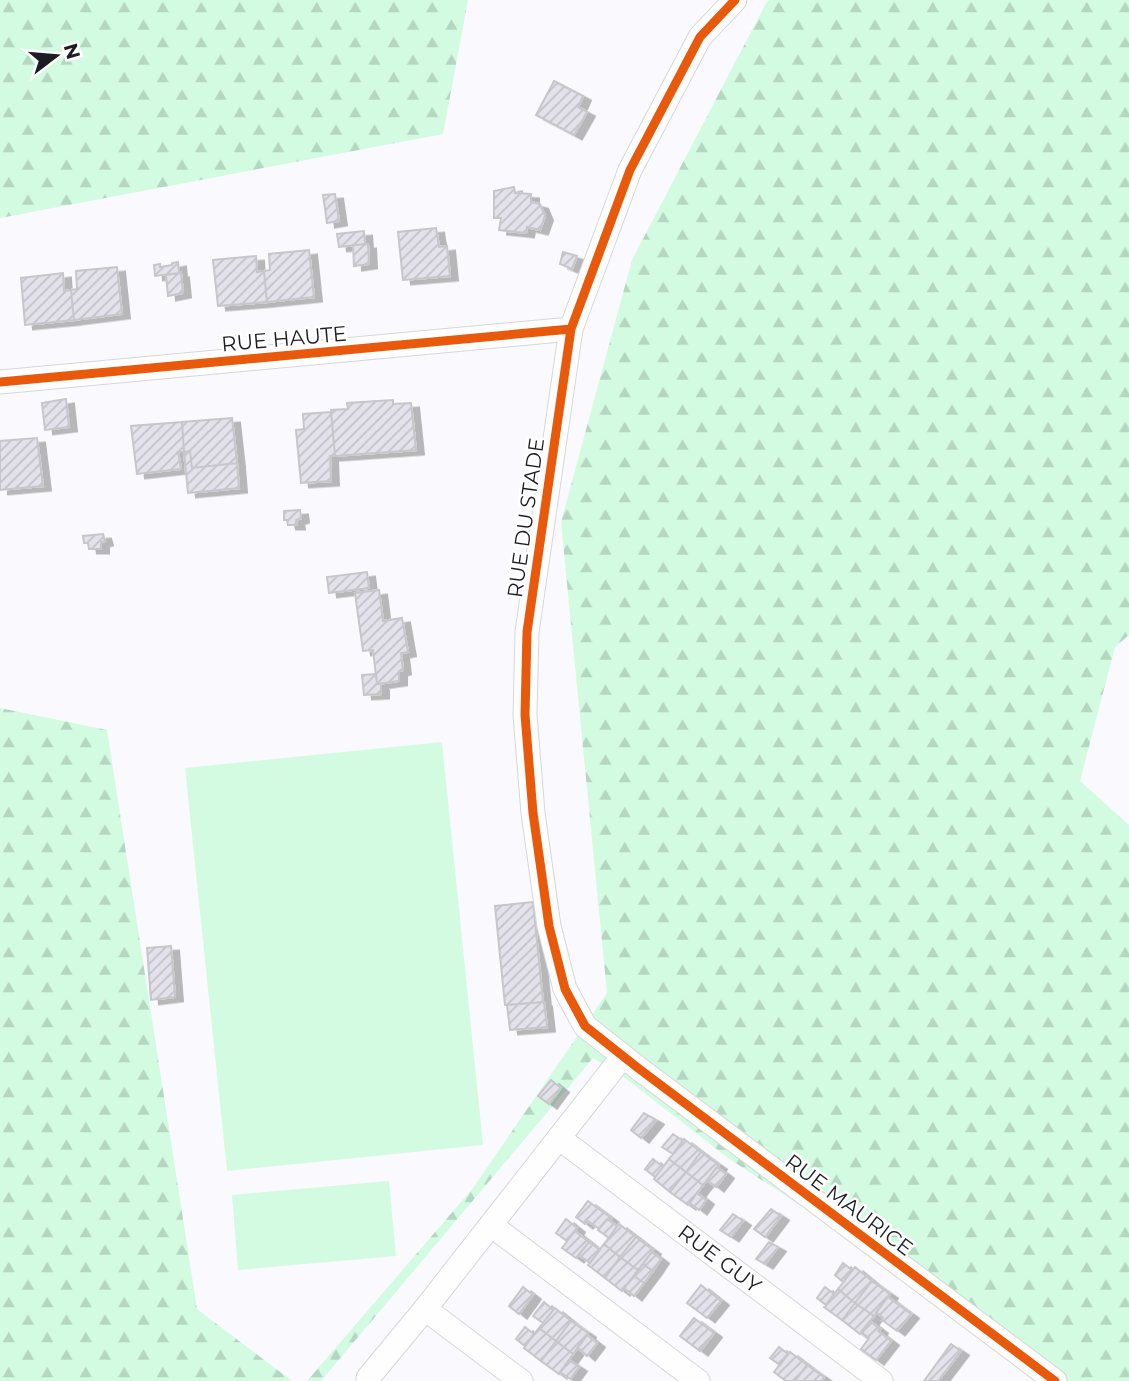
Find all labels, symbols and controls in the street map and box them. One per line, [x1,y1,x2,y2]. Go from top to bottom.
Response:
north arrow [21,21,91,91]
text: N [59,41,85,62]
street label: RUE HAUTE [220,321,348,356]
street label: RUE DU STADE [502,436,549,600]
street label: RUE MAURICE [781,1148,918,1261]
street label: RUE GUY [673,1219,767,1298]

